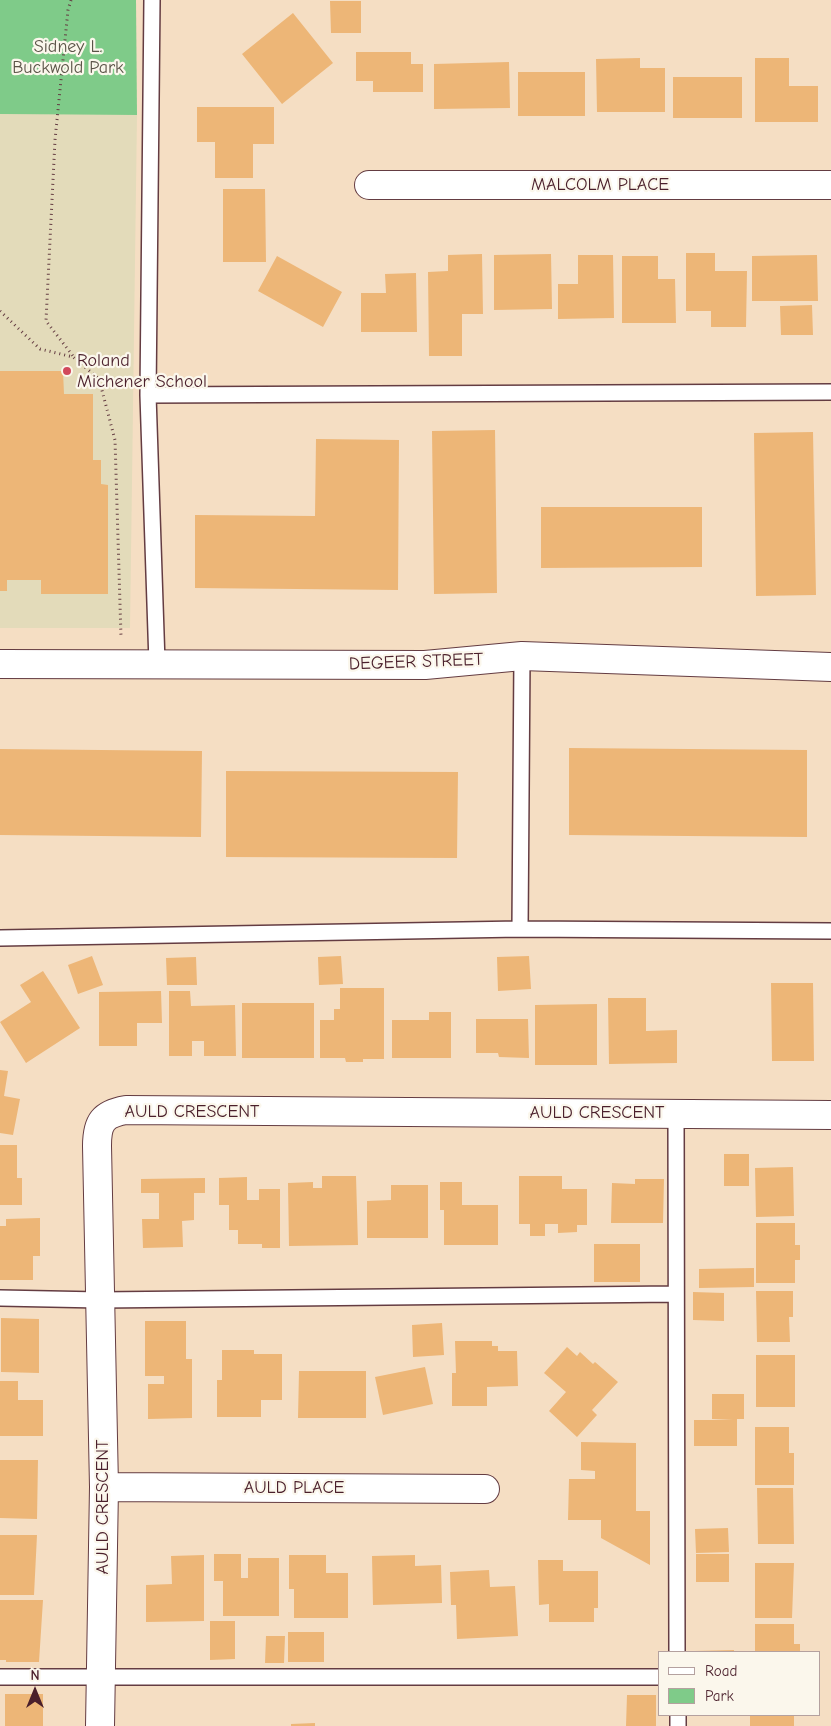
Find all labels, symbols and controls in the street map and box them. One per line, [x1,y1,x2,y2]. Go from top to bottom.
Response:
park label: Sidney L. Buckwold Park [12,36,124,78]
street label: MALCOLM PLACE [531,174,669,196]
place label: Roland Michener School [77,350,207,392]
marker: Roland Michener School [61,365,73,377]
street label: DEGEER STREET [348,649,484,675]
street label: AULD CRESCENT [125,1101,259,1123]
street label: AULD CRESCENT [530,1102,664,1124]
street label: AULD CRESCENT [92,1440,114,1574]
street label: AULD PLACE [244,1477,344,1499]
legend [658,1651,821,1716]
text: Road [705,1662,737,1680]
north arrow [10,1666,60,1716]
text: N [30,1667,40,1684]
text: Park [705,1687,734,1705]

